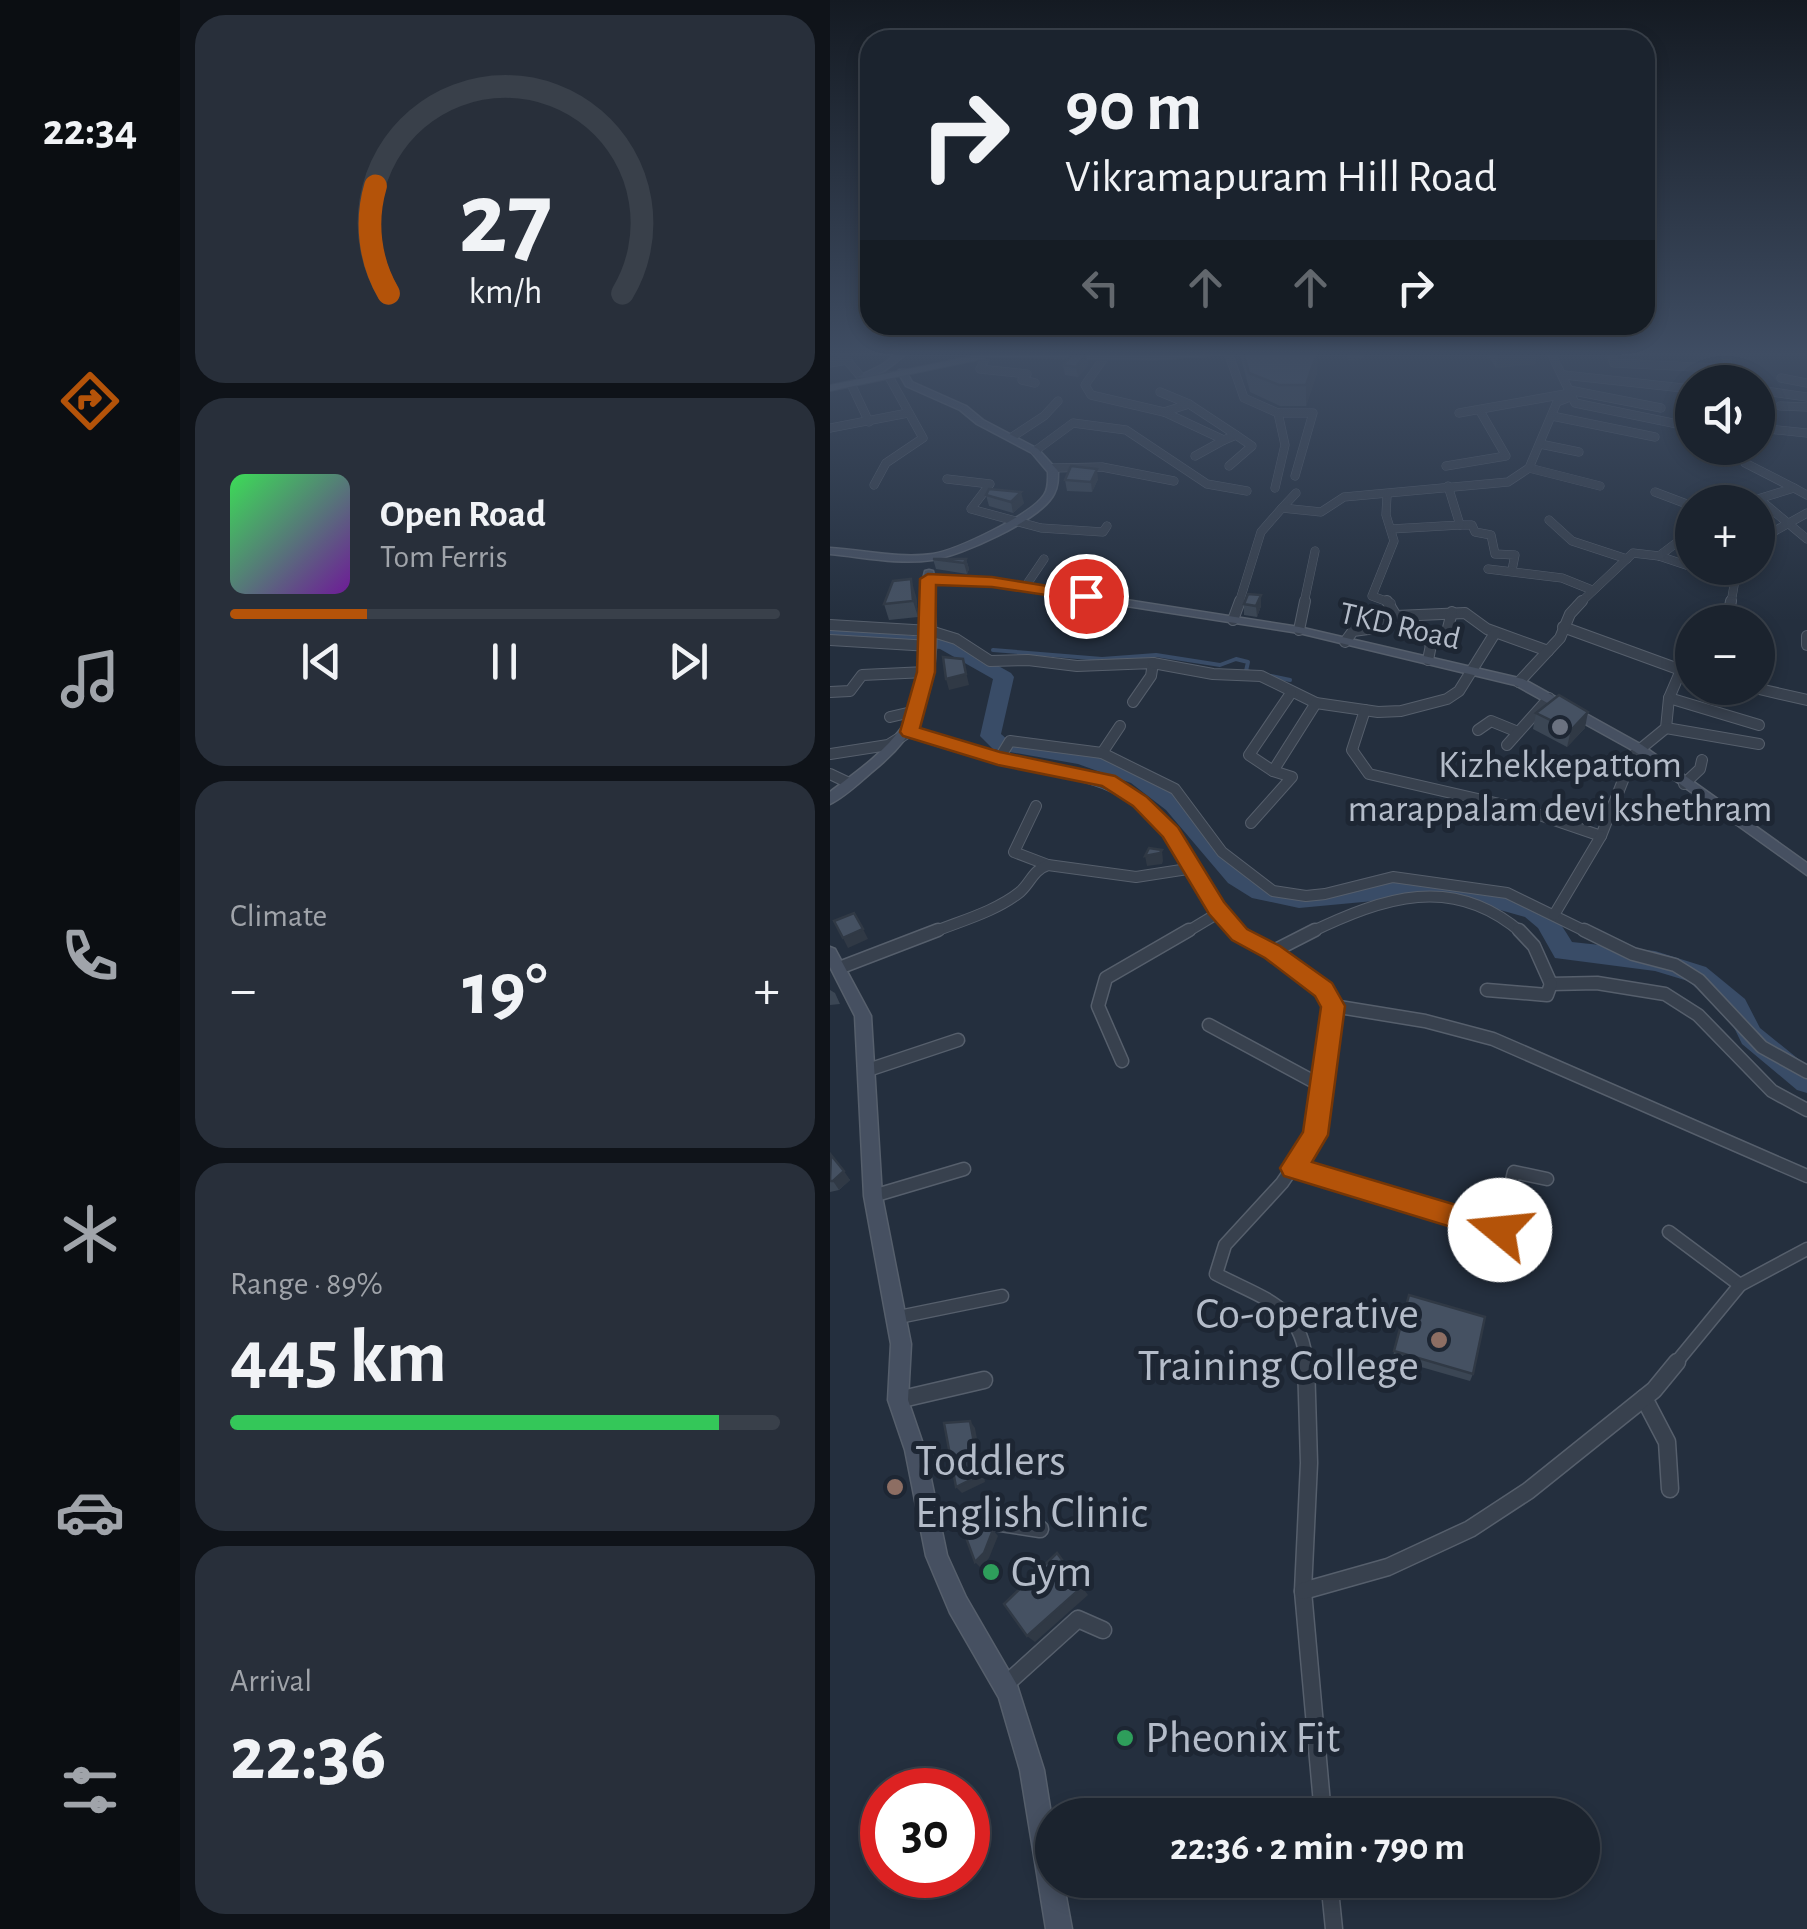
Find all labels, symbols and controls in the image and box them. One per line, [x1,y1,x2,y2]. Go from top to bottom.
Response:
icon: right [900,70,1030,200]
text: 90 m [1065,73,1202,143]
text: 22:34 [43,108,137,153]
text: Vikramapuram Hill Road [1065,155,1497,200]
text: 27 [458,168,552,272]
icon: left [1073,260,1128,315]
icon: ahead [1178,260,1233,315]
icon: ahead [1283,260,1338,315]
icon: right [1388,260,1443,315]
text: km/h [468,274,542,310]
map controls [1675,365,1775,705]
button: sound [1675,365,1775,465]
icon: directions [55,366,125,436]
button: + [1675,485,1775,585]
text: Open Road [380,496,546,534]
text: Tom Ferris [380,541,508,573]
pin [1044,554,1129,639]
icon: arrive [1059,569,1114,624]
street label: TKD Road [1337,597,1463,655]
button: − [1675,605,1775,705]
icon: previous [294,634,349,689]
icon: pause [477,634,532,689]
icon: next [661,634,716,689]
icon: music [55,644,125,714]
marker: Kizhekkepattom marappalam devi kshethram [1549,716,1571,738]
place label: Kizhekkepattom marappalam devi kshethram [1348,747,1772,829]
text: Climate [230,900,327,932]
icon: phone [55,921,125,991]
text: 19° [462,953,548,1028]
text: − [230,963,256,1018]
text: + [754,963,780,1018]
position arrow [1448,1178,1552,1282]
icon: climate [55,1199,125,1269]
text: Range · 89% [230,1268,383,1300]
place label: Co-operative Training College [1138,1292,1419,1389]
text: 445 km [230,1321,447,1396]
marker: Co-operative Training College [1428,1329,1450,1351]
place label: Toddlers English Clinic [915,1439,1148,1536]
marker: Toddlers English Clinic [884,1476,906,1498]
icon: car [55,1477,125,1547]
place label: Gym [1011,1550,1092,1595]
marker: Gym [980,1561,1002,1583]
text: Arrival [230,1665,312,1697]
place label: Pheonix Fit [1145,1716,1340,1761]
text: 22:36 [230,1718,386,1793]
marker: Pheonix Fit [1114,1727,1136,1749]
icon: filters [55,1755,125,1825]
speed limit sign: 30 [860,1768,990,1898]
text: 22:36 · 2 min · 790 m [1170,1829,1465,1867]

